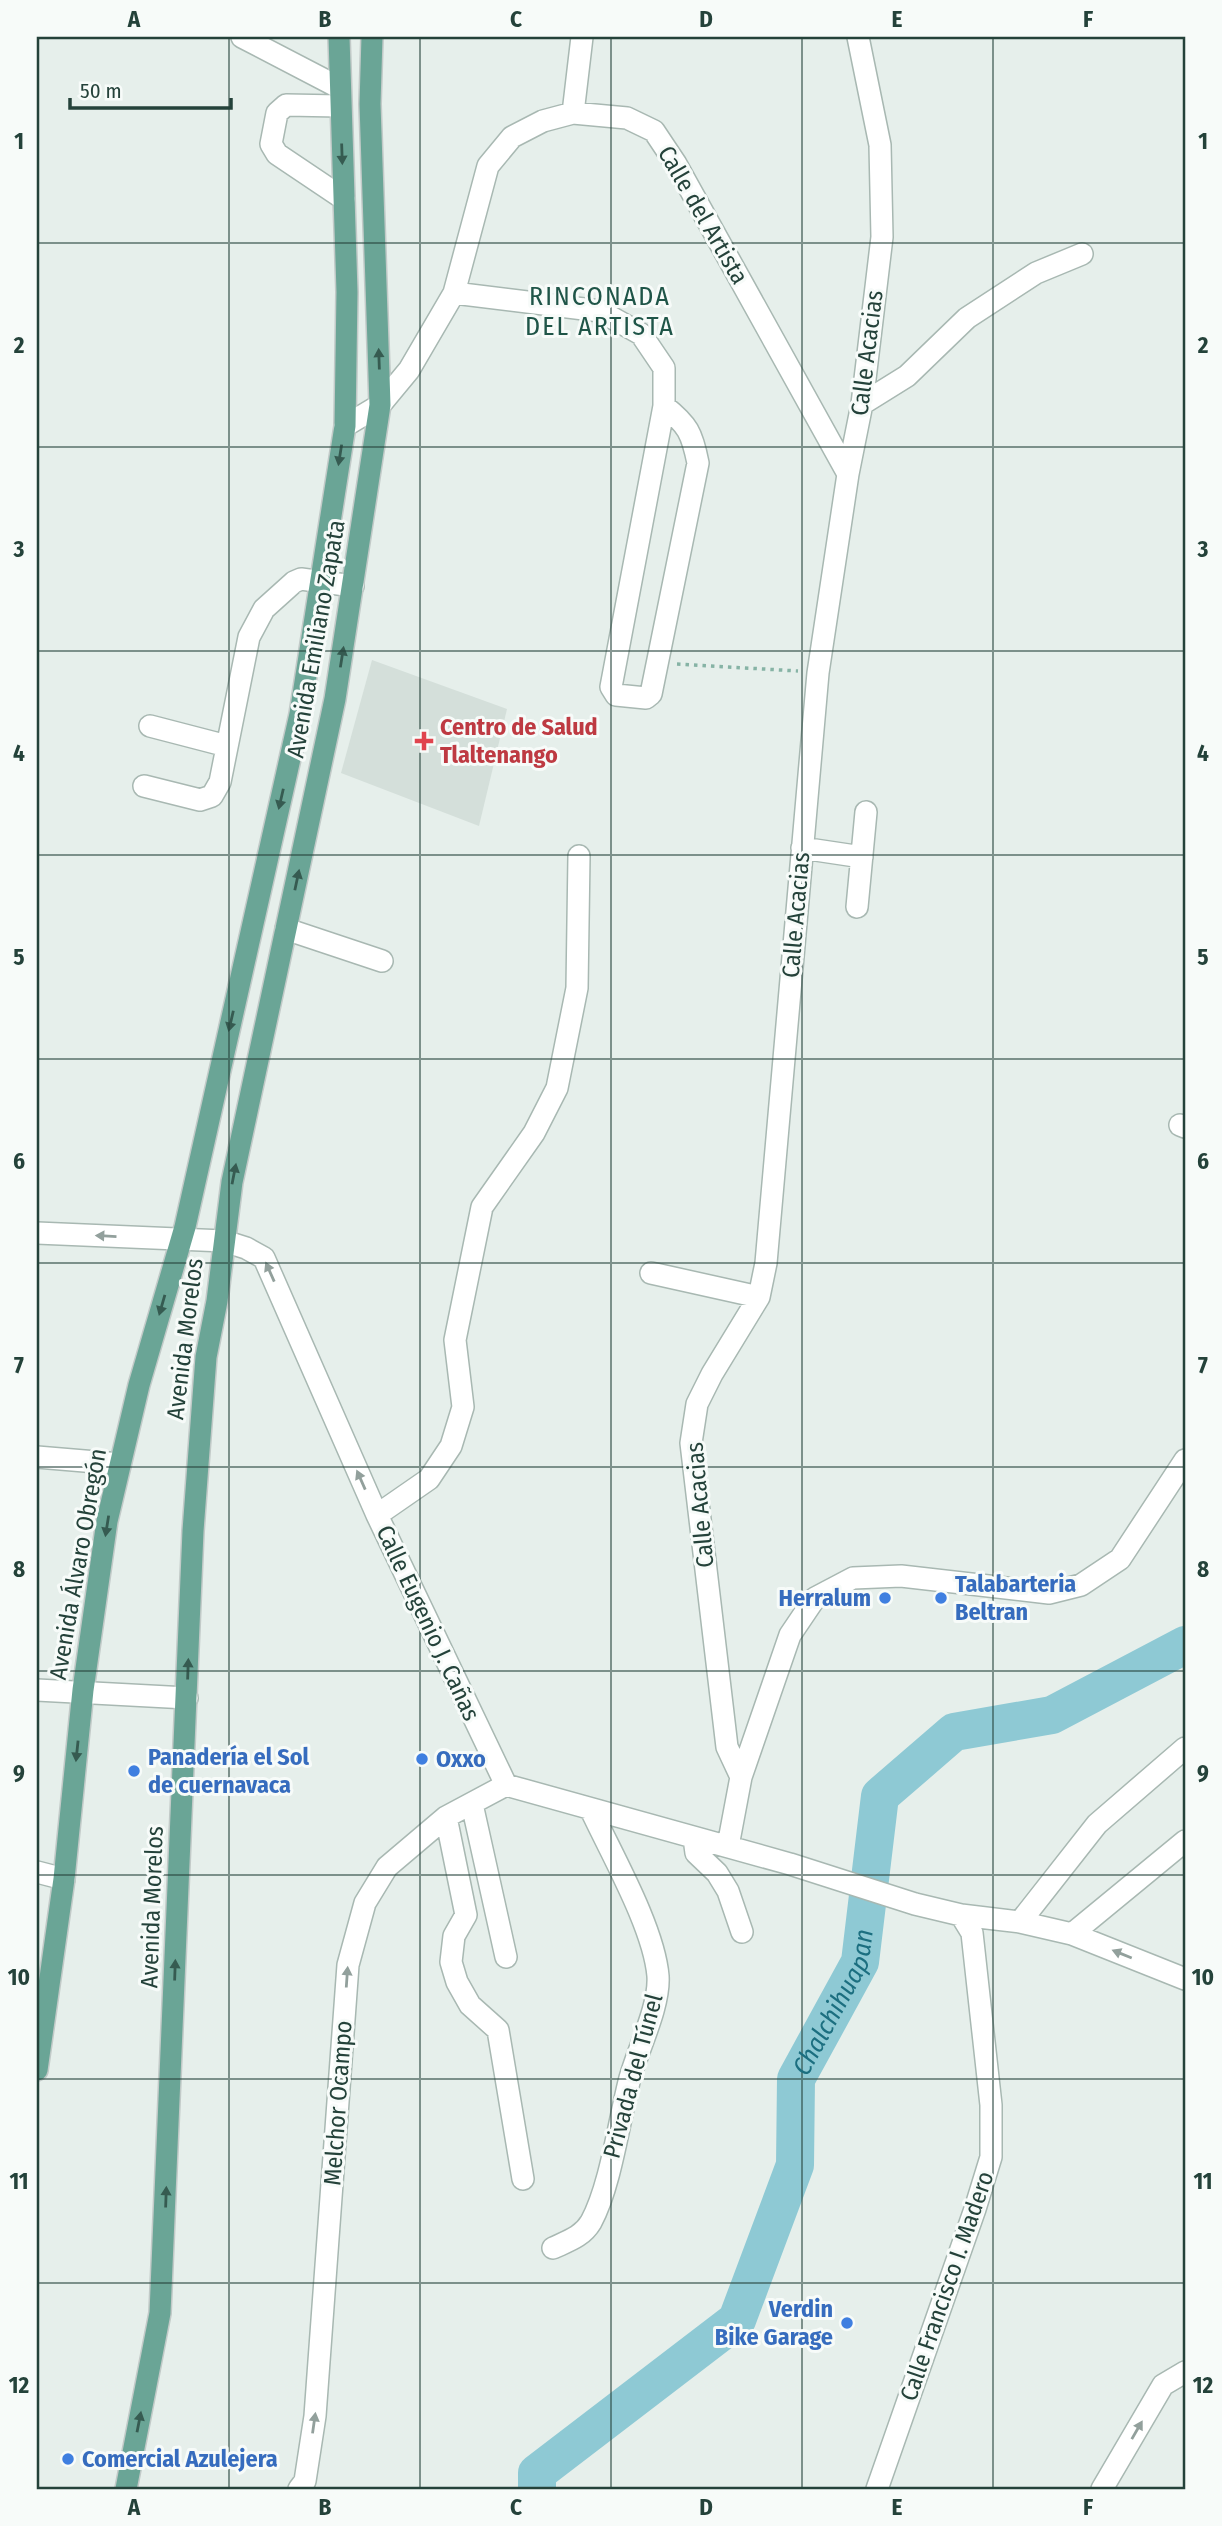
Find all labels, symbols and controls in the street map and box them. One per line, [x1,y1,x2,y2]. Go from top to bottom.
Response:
text: A [127,5,141,33]
text: B [319,5,332,33]
text: C [510,5,522,33]
text: D [699,5,713,33]
text: E [892,5,903,33]
text: F [1083,5,1093,33]
scale bar [70,66,231,110]
text: 50 m [80,78,122,104]
text: 1 [14,127,24,155]
text: 1 [1198,127,1208,155]
street label: Calle del Artista [652,141,754,289]
one-way arrow [336,143,348,165]
district label: RINCONADA DEL ARTISTA [525,281,675,342]
street label: Calle Acacias [845,289,889,417]
text: 2 [13,331,25,359]
text: 2 [1197,331,1209,359]
one-way arrow [373,347,384,369]
one-way arrow [335,444,346,466]
street label: Avenida Emiliano Zapata [281,518,351,760]
text: 3 [13,535,25,563]
text: 3 [1197,535,1209,563]
one-way arrow [337,646,348,668]
place label: Centro de Salud Tlaltenango [440,713,598,769]
marker: Centro de Salud Tlaltenango [414,731,434,751]
text: 4 [13,739,25,767]
text: 4 [1197,739,1209,767]
one-way arrow [275,788,286,810]
street label: Calle Acacias [777,851,815,979]
one-way arrow [291,869,302,891]
text: 5 [13,943,25,971]
text: 5 [1197,943,1209,971]
one-way arrow [225,1010,236,1032]
text: 6 [13,1147,25,1175]
text: 6 [1197,1147,1209,1175]
one-way arrow [229,1163,240,1185]
one-way arrow [95,1231,117,1242]
street label: Avenida Morelos [161,1257,209,1421]
one-way arrow [264,1261,275,1282]
one-way arrow [157,1295,167,1316]
text: 7 [14,1351,24,1379]
text: 7 [1198,1351,1208,1379]
street label: Calle Acacias [681,1441,719,1569]
street label: Avenida Álvaro Obregón [43,1446,112,1682]
one-way arrow [355,1470,367,1490]
one-way arrow [101,1515,112,1537]
street label: Calle Eugenio J. Cañas [370,1521,486,1725]
text: 8 [13,1555,25,1583]
text: 8 [1197,1555,1209,1583]
place label: Talabarteria Beltran [955,1570,1076,1626]
place label: Herralum [779,1584,871,1612]
marker: Herralum [877,1590,893,1606]
marker: Talabarteria Beltran [933,1590,949,1606]
one-way arrow [182,1658,193,1680]
one-way arrow [71,1740,82,1762]
place label: Panadería el Sol de cuernavaca [148,1743,310,1799]
place label: Oxxo [436,1745,486,1773]
marker: Oxxo [414,1751,430,1767]
text: 9 [13,1759,25,1787]
text: 9 [1197,1759,1209,1787]
marker: Panadería el Sol de cuernavaca [126,1763,142,1779]
street label: Avenida Morelos [135,1825,169,1989]
water label: Chalchihuapan [786,1927,880,2080]
one-way arrow [1111,1948,1132,1959]
one-way arrow [170,1958,181,1980]
text: 10 [8,1963,30,1991]
text: 10 [1192,1963,1214,1991]
one-way arrow [342,1966,353,1988]
street label: Privada del Túnel [598,1991,668,2161]
street label: Melchor Ocampo [318,2020,358,2186]
text: 11 [9,2167,29,2195]
text: 11 [1193,2167,1213,2195]
street label: Calle Francisco I. Madero [895,2168,999,2404]
one-way arrow [160,2186,171,2208]
place label: Verdin Bike Garage [715,2295,833,2351]
marker: Verdin Bike Garage [839,2315,855,2331]
text: 12 [9,2371,30,2399]
text: 12 [1193,2371,1214,2399]
one-way arrow [133,2411,144,2433]
one-way arrow [309,2412,320,2434]
one-way arrow [1130,2421,1143,2440]
place label: Comercial Azulejera [82,2445,278,2473]
marker: Comercial Azulejera [60,2451,76,2467]
text: A [127,2493,141,2521]
text: B [319,2493,332,2521]
text: C [510,2493,522,2521]
text: D [699,2493,713,2521]
text: E [892,2493,903,2521]
text: F [1083,2493,1093,2521]

